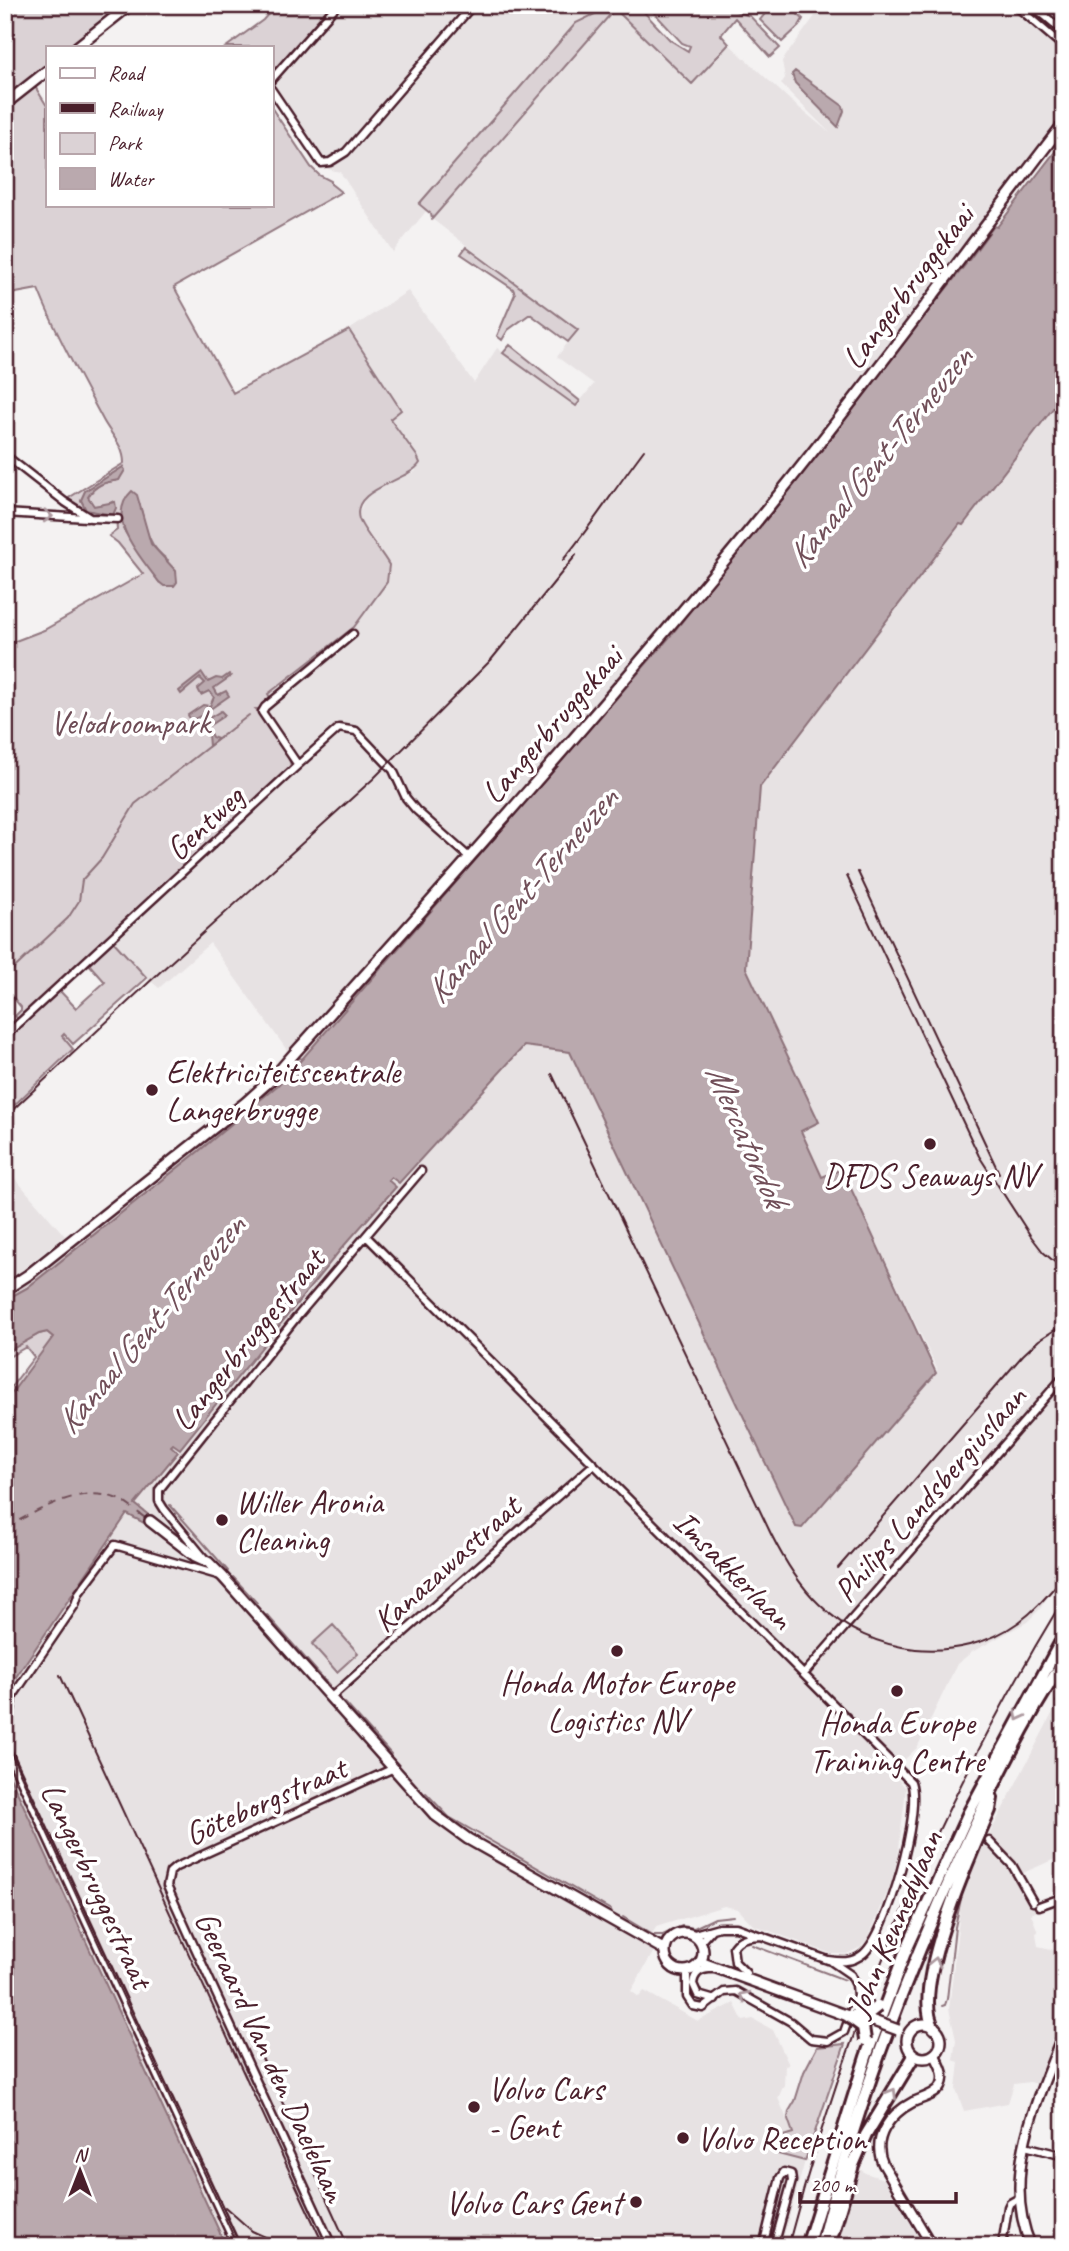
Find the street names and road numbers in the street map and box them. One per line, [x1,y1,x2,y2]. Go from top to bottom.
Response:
street label: Langerbruggekaai [832,193,986,377]
street label: Langerbruggekaai [472,634,634,812]
street label: Gentweg [157,775,254,869]
street label: Langerbruggestraat [162,1238,336,1439]
street label: Philips Landsbergiuslaan [824,1376,1036,1611]
street label: Kanazawastraat [364,1484,532,1641]
street label: Imsakkerlaan [665,1501,803,1639]
street label: Göteborgstraat [178,1746,355,1855]
street label: Langerbruggestraat [31,1776,164,1998]
street label: John Kennedylaan [835,1824,952,2025]
street label: Geeraard Van den Daelelaan [185,1904,358,2210]

